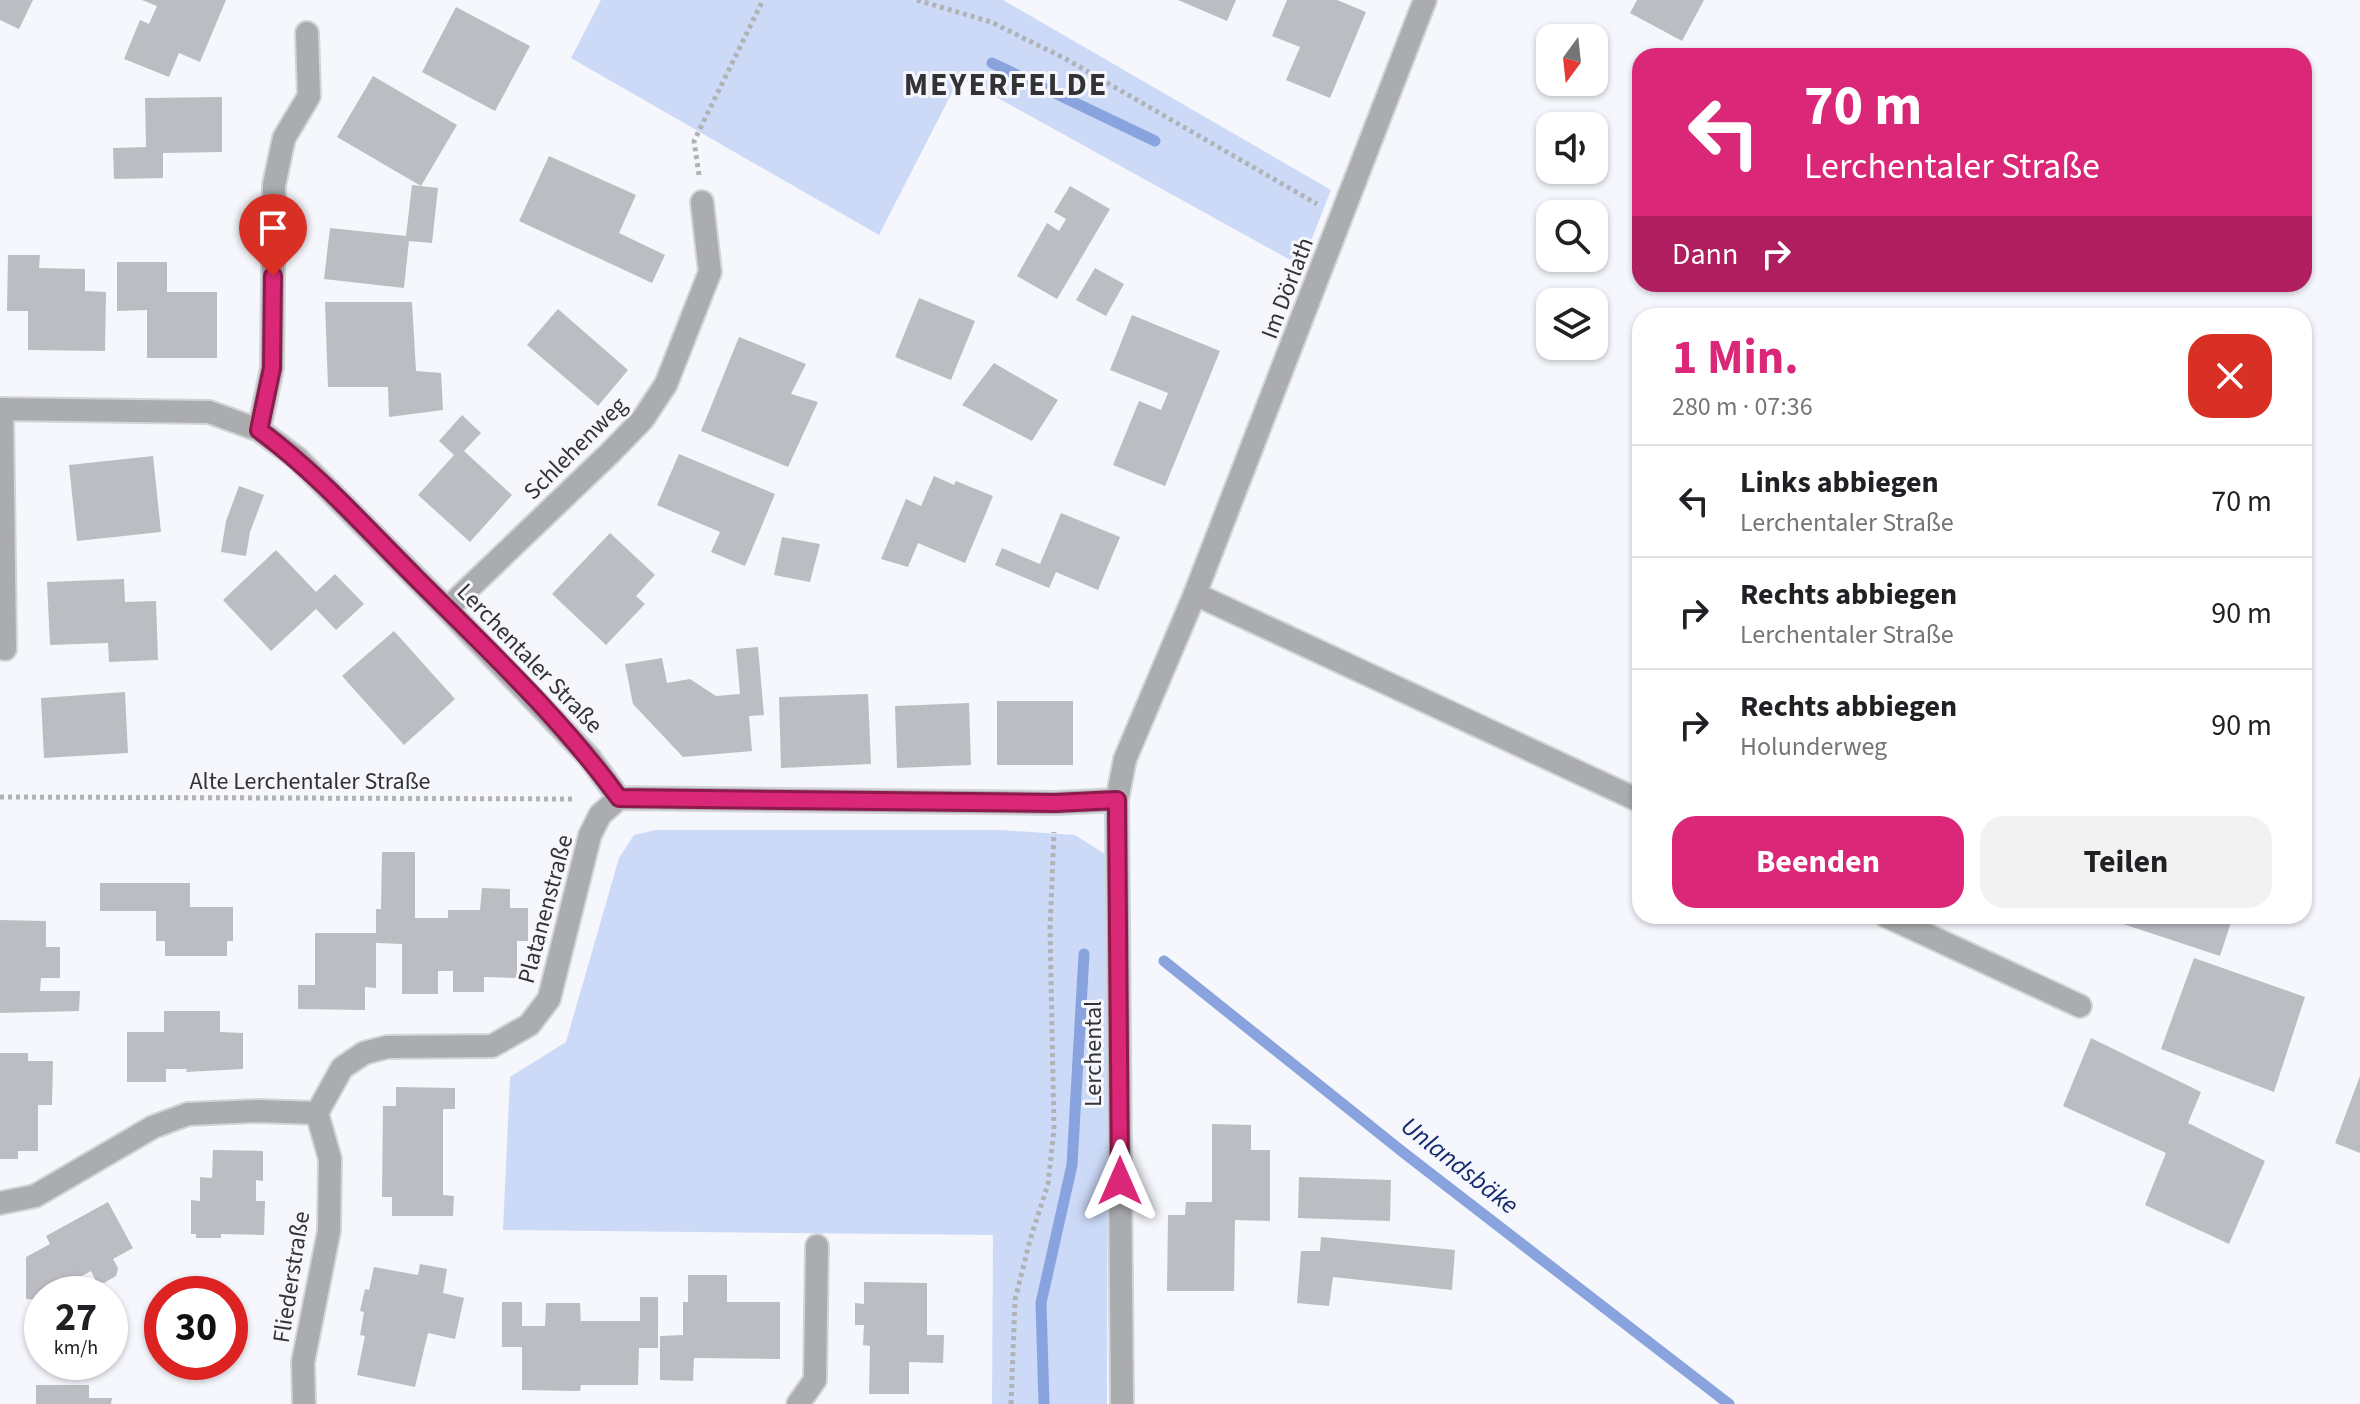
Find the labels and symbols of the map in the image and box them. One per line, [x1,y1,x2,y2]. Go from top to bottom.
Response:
north arrow [1536,24,1608,96]
district label: MEYERFELDE [904,62,1108,108]
pin [239,194,307,276]
street label: Im Dörlath [1252,232,1323,344]
street label: Schlehenweg [516,389,635,508]
street label: Lerchentaler Straße [449,575,611,741]
street label: Alte Lerchentaler Straße [190,764,430,799]
street label: Platanenstraße [509,831,582,987]
street label: Lerchental [1076,1001,1111,1107]
water label: Unlandsbäke [1393,1108,1526,1223]
position arrow [1078,1139,1162,1223]
street label: Fliederstraße [264,1209,319,1345]
speed limit sign: 30 [144,1276,248,1380]

